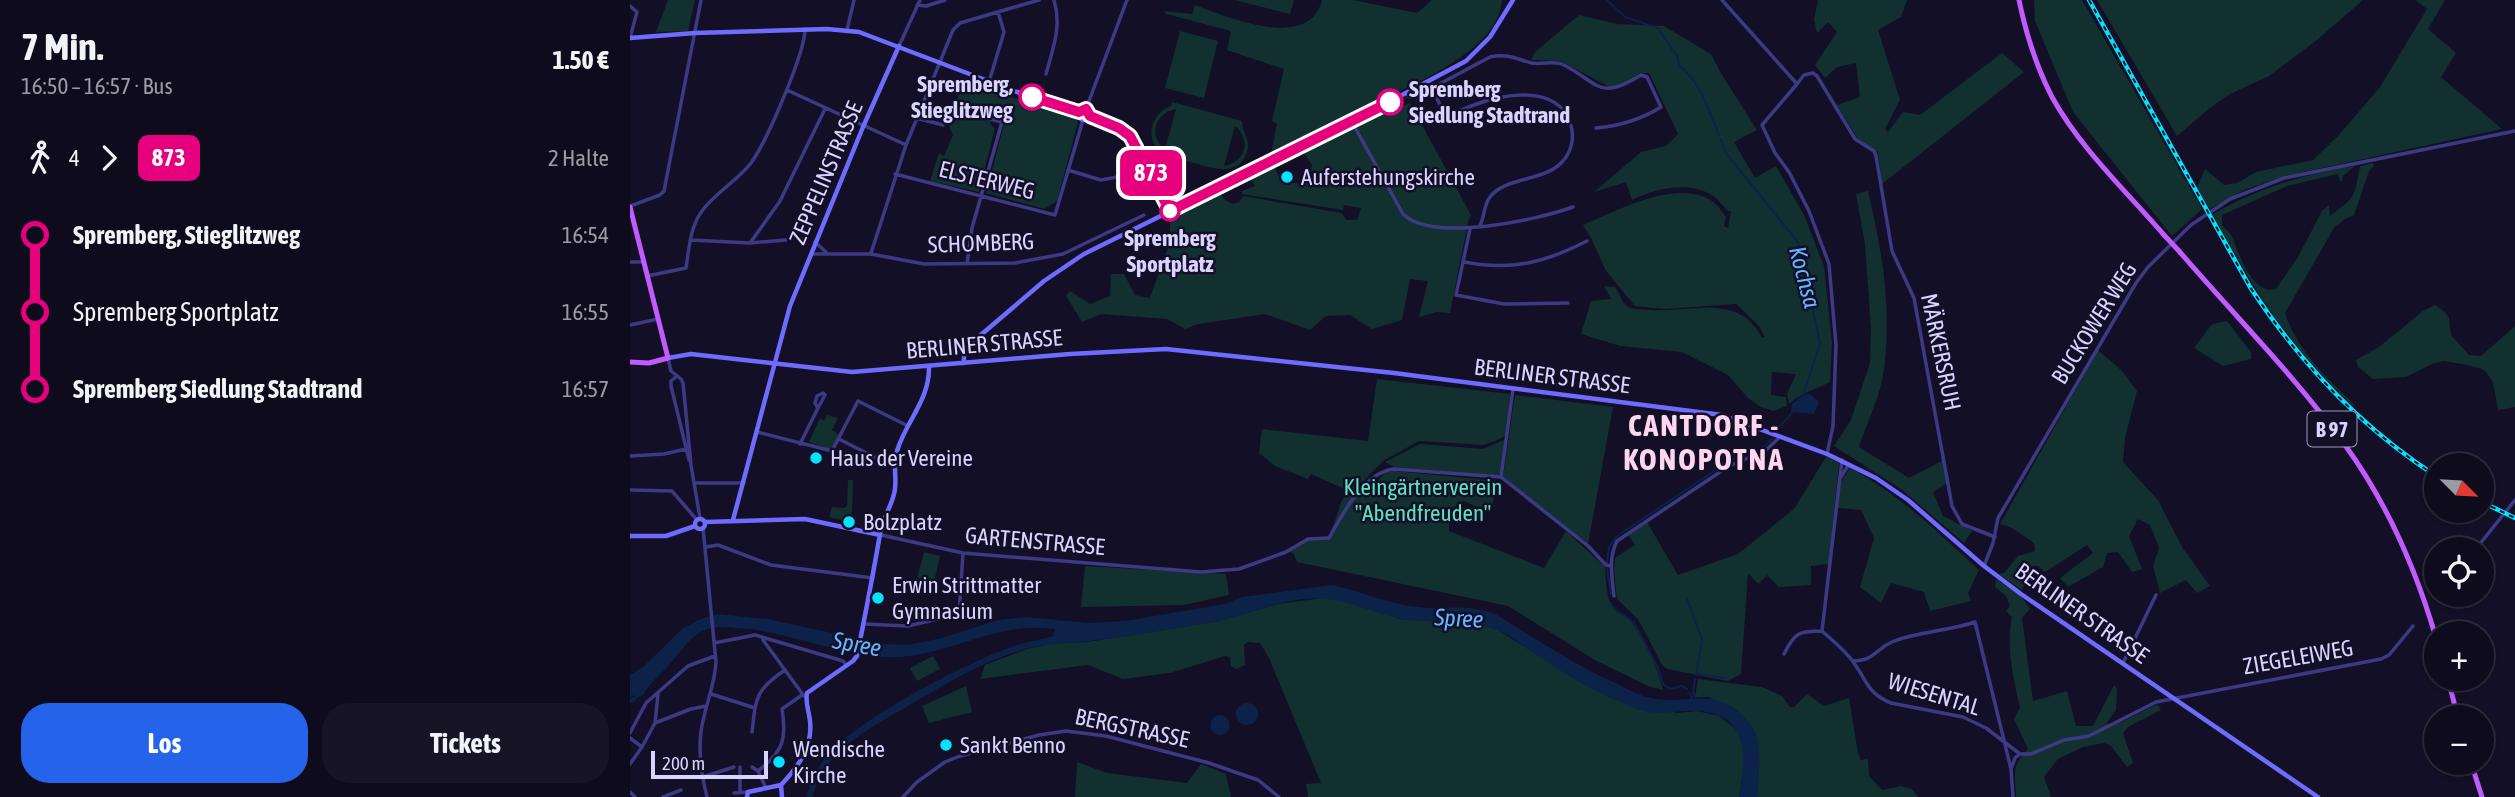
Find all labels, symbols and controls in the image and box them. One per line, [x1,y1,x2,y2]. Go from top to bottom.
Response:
text: 7 Min. [21,25,103,68]
text: 1.50 € [552,45,609,75]
place label: Spremberg, Stieglitzweg [911,71,1013,123]
text: 16:50 – 16:57 · Bus [21,73,173,99]
place label: Spremberg Siedlung Stadtrand [1409,76,1570,128]
marker: Spremberg, Stieglitzweg [1019,84,1045,110]
marker: Spremberg Siedlung Stadtrand [1377,89,1403,115]
street label: ZEPPELINSTRASSE [784,98,868,248]
icon: walk [21,139,59,177]
icon: forward [90,139,128,177]
text: 873 [152,144,186,171]
text: 4 [69,145,80,171]
text: 2 Halte [548,145,609,171]
line badge: 873 [1111,150,1191,196]
street label: ELSTERWEG [936,156,1038,204]
text: 873 [1134,159,1168,186]
place label: Auferstehungskirche [1301,164,1475,190]
marker: Auferstehungskirche [1279,169,1295,185]
marker: Spremberg Sportplatz [1160,201,1180,221]
text: Spremberg, Stieglitzweg [73,220,300,250]
text: 16:54 [562,222,609,248]
place label: Spremberg Sportplatz [1124,225,1216,277]
street label: SCHOMBERG [927,228,1035,258]
water label: Kochsa [1784,243,1826,311]
street label: BUCKOWER WEG [2046,257,2142,389]
street label: MÄRKERSRUH [1916,291,1966,413]
text: Spremberg Sportplatz [73,297,279,327]
text: 16:55 [562,299,609,325]
street label: BERLINER STRASSE [905,324,1063,364]
street label: BERLINER STRASSE [1473,354,1632,398]
text: Spremberg Siedlung Stadtrand [73,374,362,404]
text: 16:57 [562,376,609,402]
district label: CANTDORF - KONOPOTNA [1623,408,1785,476]
road number: B 97 [2308,412,2356,446]
place label: Haus der Vereine [830,445,973,471]
marker: Haus der Vereine [808,450,824,466]
north arrow [2424,453,2494,523]
map controls [2424,453,2494,775]
park label: Kleingärtnerverein "Abendfreuden" [1343,474,1503,526]
place label: Bolzplatz [863,509,942,535]
marker: Bolzplatz [841,514,857,530]
street label: GARTENSTRASSE [964,522,1106,560]
button: locate [2424,537,2494,607]
street label: BERLINER STRASSE [2010,557,2154,669]
place label: Erwin Strittmatter Gymnasium [892,572,1042,624]
marker: Erwin Strittmatter Gymnasium [870,590,886,606]
water label: Spree [1433,603,1484,633]
button: + [2424,621,2494,691]
water label: Spree [829,626,884,662]
street label: ZIEGELEIWEG [2241,635,2355,679]
street label: WIESENTAL [1885,668,1983,720]
button: Los [21,703,308,783]
button: Tickets [322,703,609,783]
street label: BERGSTRASSE [1073,703,1192,753]
button: − [2424,705,2494,775]
place label: Sankt Benno [960,732,1066,758]
place label: Wendische Kirche [793,736,885,788]
marker: Sankt Benno [938,737,954,753]
scale bar [651,748,768,780]
text: 200 m [662,752,705,774]
marker: Wendische Kirche [771,754,787,770]

